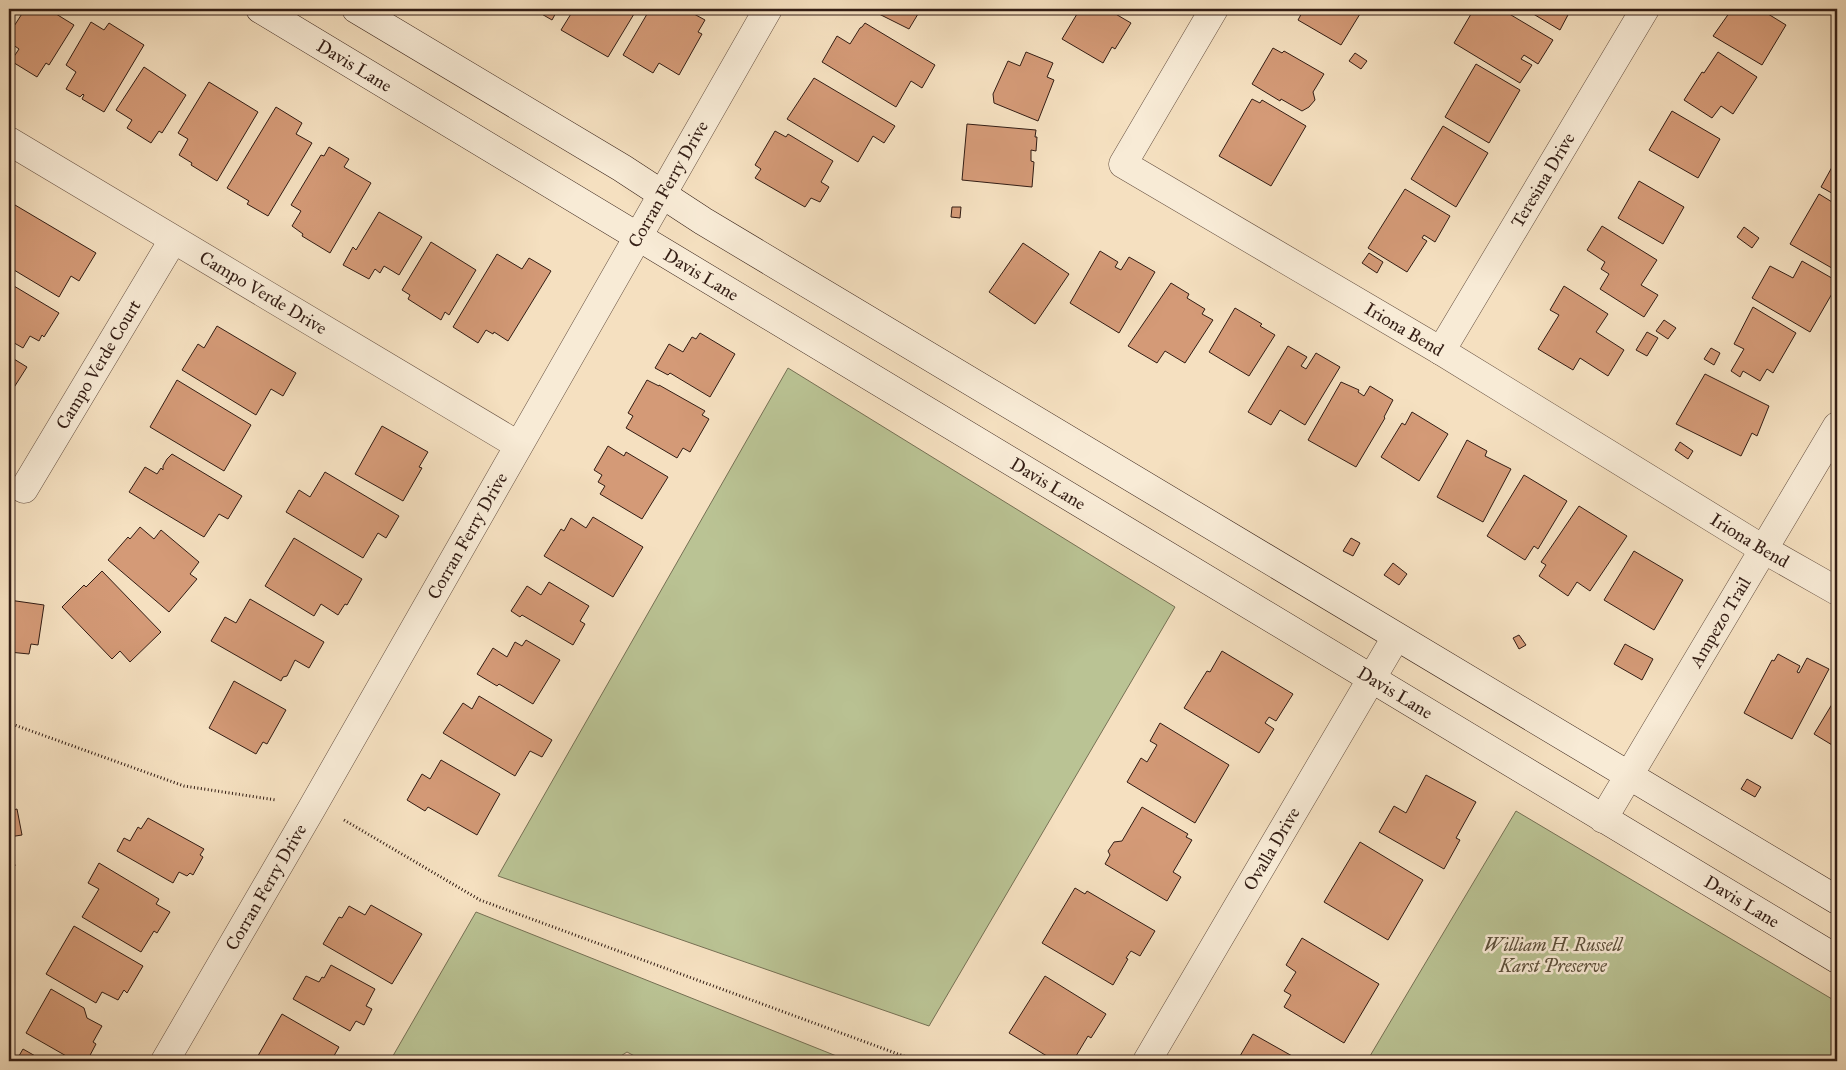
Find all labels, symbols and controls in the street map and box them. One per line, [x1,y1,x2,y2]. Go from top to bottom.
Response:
street label: Davis Lane [313,35,396,97]
street label: Corran Ferry Drive [623,117,713,251]
street label: Teresina Drive [1506,129,1580,232]
street label: Davis Lane [660,244,743,306]
street label: Campo Verde Drive [195,246,331,339]
street label: Campo Verde Court [51,295,146,433]
street label: Iriona Bend [1361,298,1448,361]
street label: Davis Lane [1006,453,1090,515]
street label: Corran Ferry Drive [422,468,512,603]
street label: Iriona Bend [1706,508,1793,573]
street label: Ampezo Trail [1684,573,1756,672]
street label: Davis Lane [1353,662,1437,724]
street label: Ovalla Drive [1239,803,1305,894]
street label: Corran Ferry Drive [221,820,311,954]
street label: Davis Lane [1700,871,1784,933]
park label: William H. Russell Karst Preserve [1484,934,1624,977]

